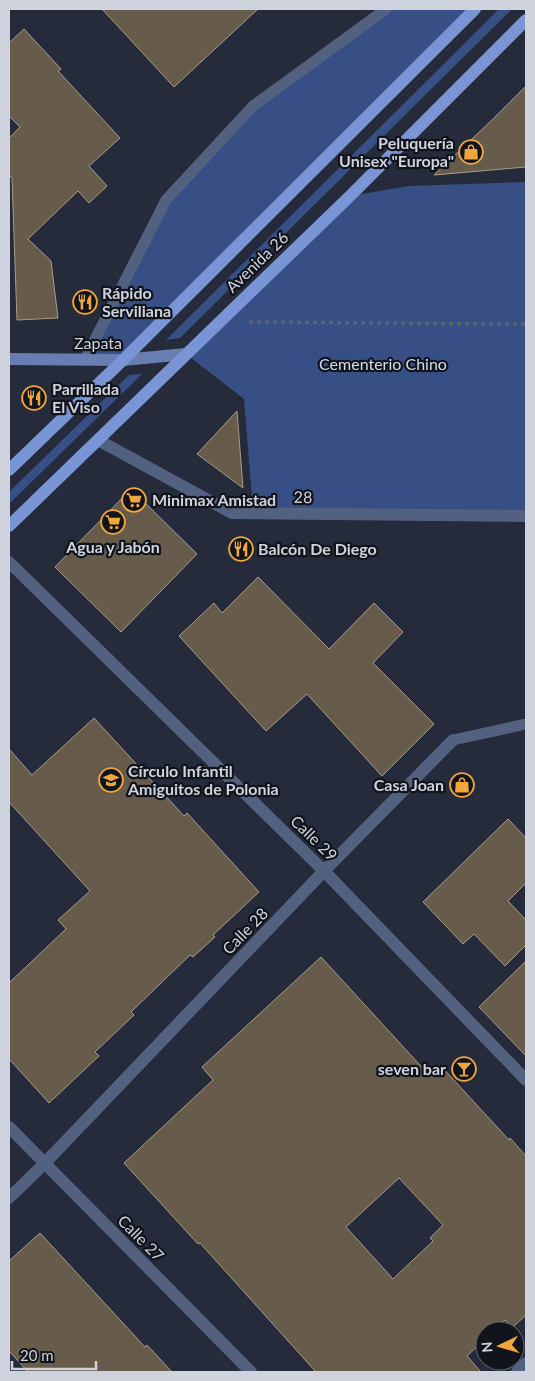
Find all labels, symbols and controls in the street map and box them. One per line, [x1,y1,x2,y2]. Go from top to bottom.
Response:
place label: Peluquería Unisex "Europa" [339,133,454,170]
shop icon: Peluquería Unisex "Europa" [458,139,484,165]
street label: Avenida 26 [222,227,292,296]
place label: Rápido Serviliana [102,283,171,320]
restaurant icon: Rápido Serviliana [72,289,98,315]
street label: Zapata [74,333,122,352]
park label: Cementerio Chino [319,354,447,373]
place label: Parrillada El Viso [52,379,119,416]
restaurant icon: Parrillada El Viso [21,385,47,411]
supermarket icon: Minimax Amistad [121,487,147,513]
street label: 28 [294,487,312,506]
place label: Minimax Amistad [152,490,276,509]
supermarket icon: Agua y Jabón [100,509,126,535]
restaurant icon: Balcón De Diego [228,536,254,562]
place label: Agua y Jabón [65,537,160,556]
place label: Balcón De Diego [258,539,377,558]
place label: Círculo Infantil Amiguitos de Polonia [127,761,279,798]
school or university icon: Círculo Infantil Amiguitos de Polonia [98,767,124,793]
shop icon: Casa Joan [449,772,475,798]
place label: Casa Joan [374,775,444,794]
street label: Calle 29 [287,811,342,864]
street label: Calle 28 [218,903,271,958]
bar icon: seven bar [451,1056,477,1082]
place label: seven bar [378,1059,446,1078]
street label: Calle 27 [114,1211,168,1265]
north arrow [475,1321,525,1371]
scale bar [12,1338,96,1370]
text: N [478,1341,495,1353]
text: 20 m [20,1346,54,1364]

